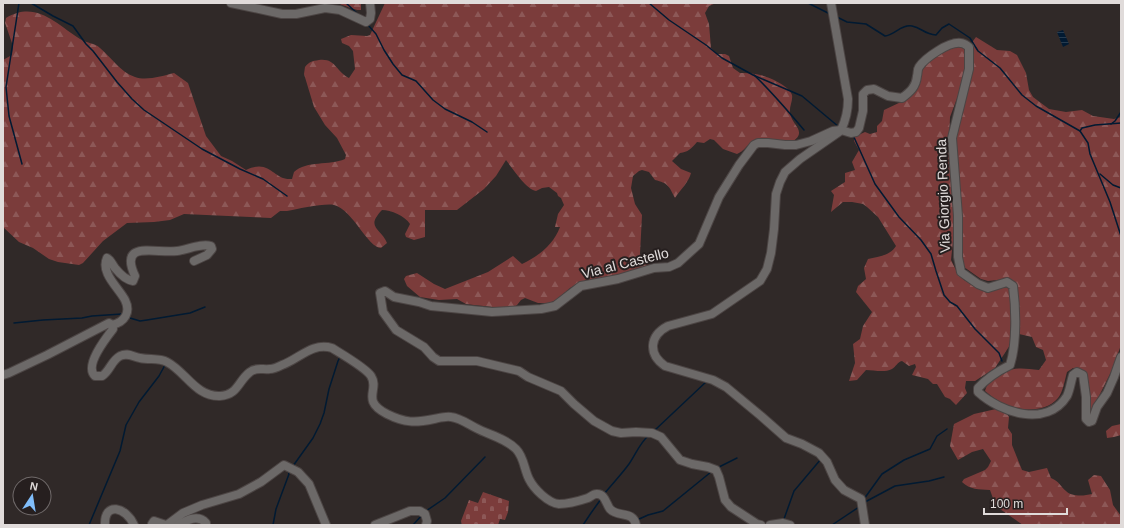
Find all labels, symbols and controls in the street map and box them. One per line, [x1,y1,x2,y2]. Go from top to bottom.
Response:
street label: Via Giorgio Renda [933,138,953,253]
street label: Via al Castello [580,244,670,282]
north arrow [12,476,52,516]
text: N [29,480,39,493]
scale bar [984,490,1067,516]
text: 100 m [990,497,1023,511]

